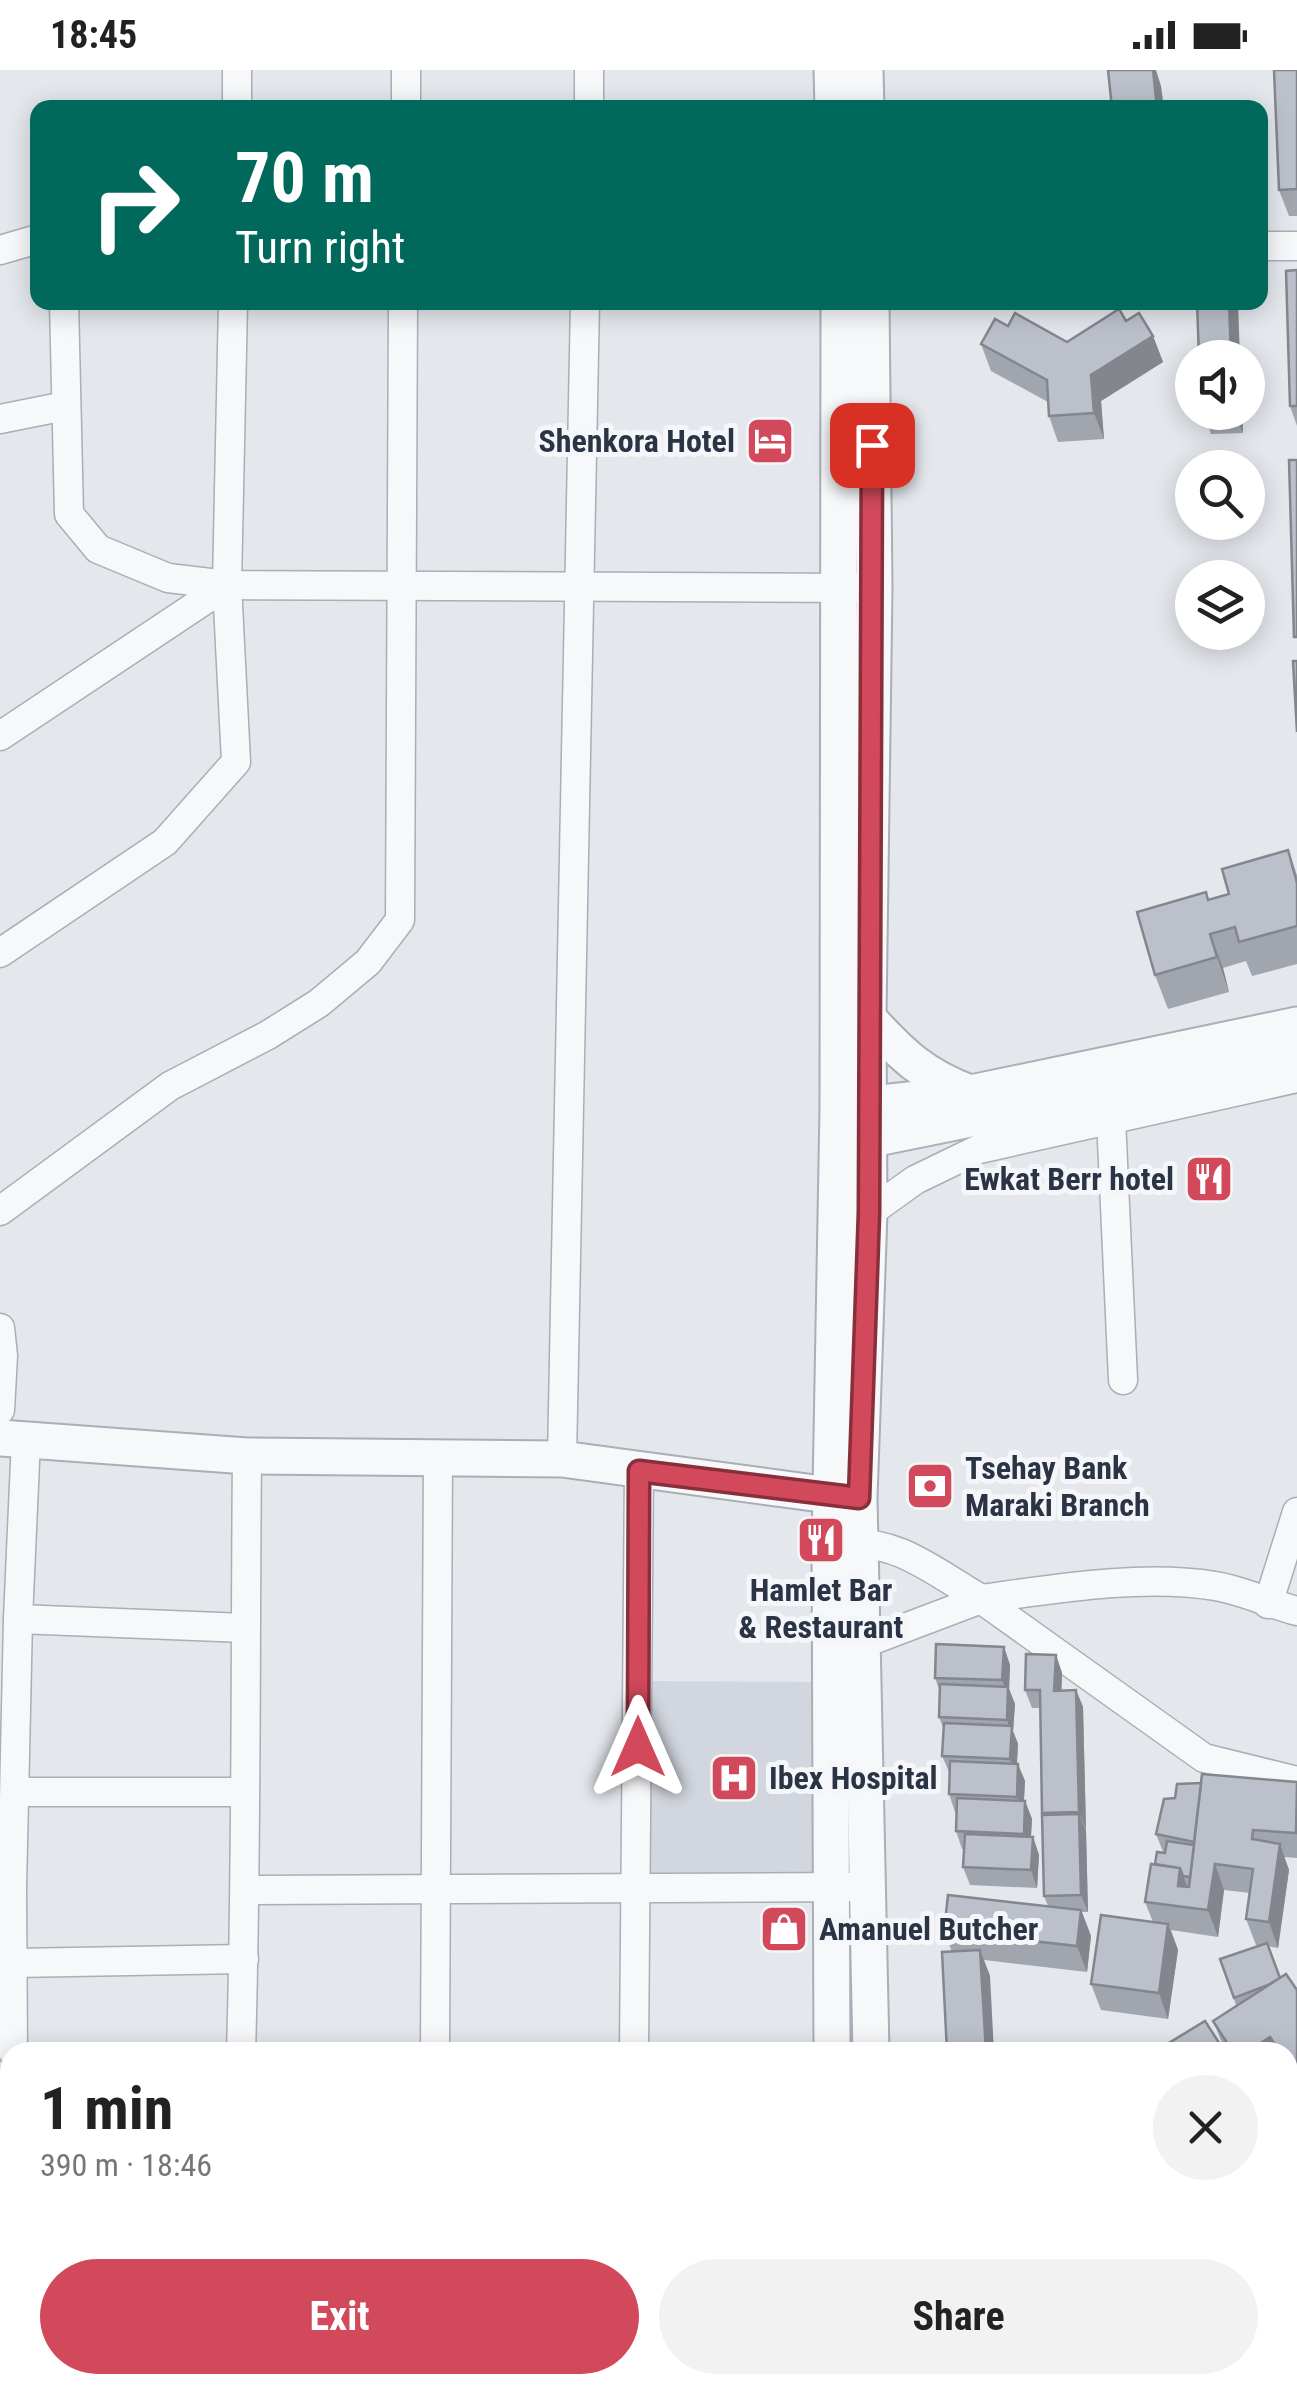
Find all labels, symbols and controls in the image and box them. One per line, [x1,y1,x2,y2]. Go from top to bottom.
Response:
text: 18:45 [50,13,137,57]
text: 70 m [235,137,374,219]
icon: right [70,140,200,270]
text: Turn right [235,221,405,274]
map controls [1175,340,1265,650]
button: sound [1175,340,1265,430]
pin [830,403,915,488]
hotel icon: Shenkora Hotel [744,415,796,467]
icon: arrive [845,418,900,473]
place label: Shenkora Hotel [538,422,735,460]
button: search [1175,450,1265,540]
button: layers [1175,560,1265,650]
restaurant icon: Ewkat Berr hotel [1183,1153,1235,1205]
place label: Ewkat Berr hotel [964,1160,1174,1198]
place label: Tsehay Bank Maraki Branch [965,1449,1150,1524]
bank icon: Tsehay Bank Maraki Branch [904,1460,956,1512]
restaurant icon: Hamlet Bar & Restaurant [795,1514,847,1566]
place label: Hamlet Bar & Restaurant [739,1571,904,1646]
position arrow [586,1695,690,1799]
hospital icon: Ibex Hospital [708,1752,760,1804]
place label: Ibex Hospital [769,1759,938,1797]
shop icon: Amanuel Butcher [758,1903,810,1955]
place label: Amanuel Butcher [819,1910,1038,1948]
text: 1 min [40,2073,173,2144]
button: close [1153,2075,1258,2180]
text: 390 m · 18:46 [40,2146,212,2184]
button: Exit [40,2259,639,2374]
button: Share [659,2259,1258,2374]

